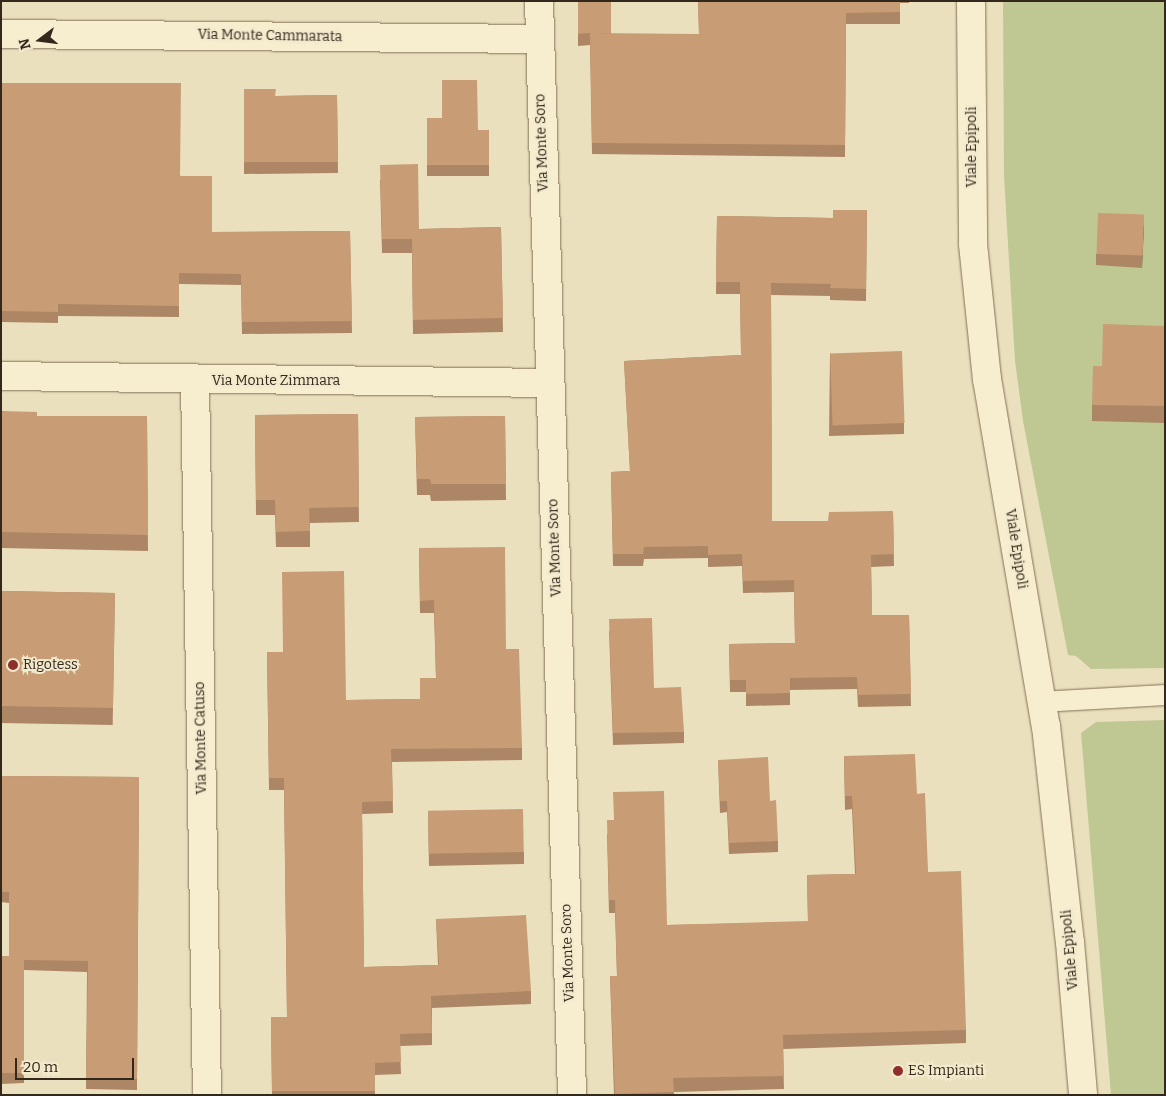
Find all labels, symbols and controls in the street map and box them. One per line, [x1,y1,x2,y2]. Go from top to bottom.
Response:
north arrow [15,15,65,65]
street label: Via Monte Cammarata [197,26,343,46]
text: N [15,37,35,51]
street label: Via Monte Soro [532,94,552,192]
street label: Viale Epipoli [964,107,980,187]
street label: Via Monte Zimmara [212,373,340,389]
street label: Via Monte Soro [545,499,565,597]
street label: Viale Epipoli [1001,508,1031,590]
place label: Rigotess [23,657,78,673]
marker: Rigotess [7,659,19,671]
street label: Via Monte Catuso [192,681,210,795]
street label: Via Monte Soro [558,904,578,1002]
street label: Viale Epipoli [1058,909,1082,991]
scale bar [18,1048,136,1080]
text: 20 m [23,1058,58,1076]
place label: ES Impianti [908,1063,984,1079]
marker: ES Impianti [892,1065,904,1077]

